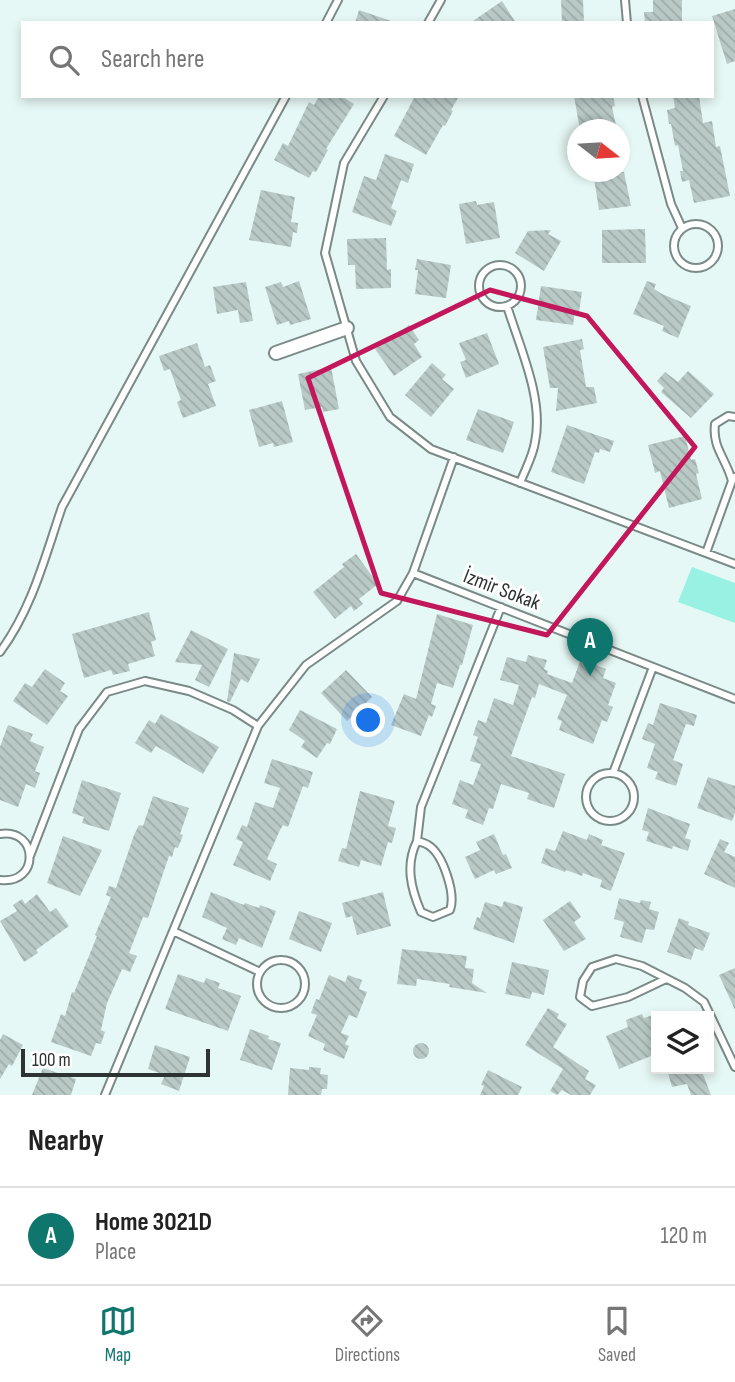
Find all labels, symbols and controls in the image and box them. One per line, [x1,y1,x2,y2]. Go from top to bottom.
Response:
search box [21,21,714,98]
icon: search [45,41,83,79]
text: Search here [101,44,204,75]
north arrow [567,119,630,182]
street label: İzmir Sokak [460,563,544,616]
pin: A [567,618,613,676]
your location [351,703,385,737]
map controls [651,1011,714,1074]
button: layers [651,1011,714,1074]
scale bar [21,1046,210,1078]
text: 100 m [32,1049,71,1072]
text: Nearby [28,1123,104,1159]
text: Home 3021D [95,1207,212,1238]
text: A [46,1222,56,1250]
text: 120 m [661,1222,707,1250]
text: Place [95,1238,136,1266]
tab: Map [99,1302,137,1367]
tab: Directions [335,1302,400,1367]
tab: Saved [598,1302,636,1367]

